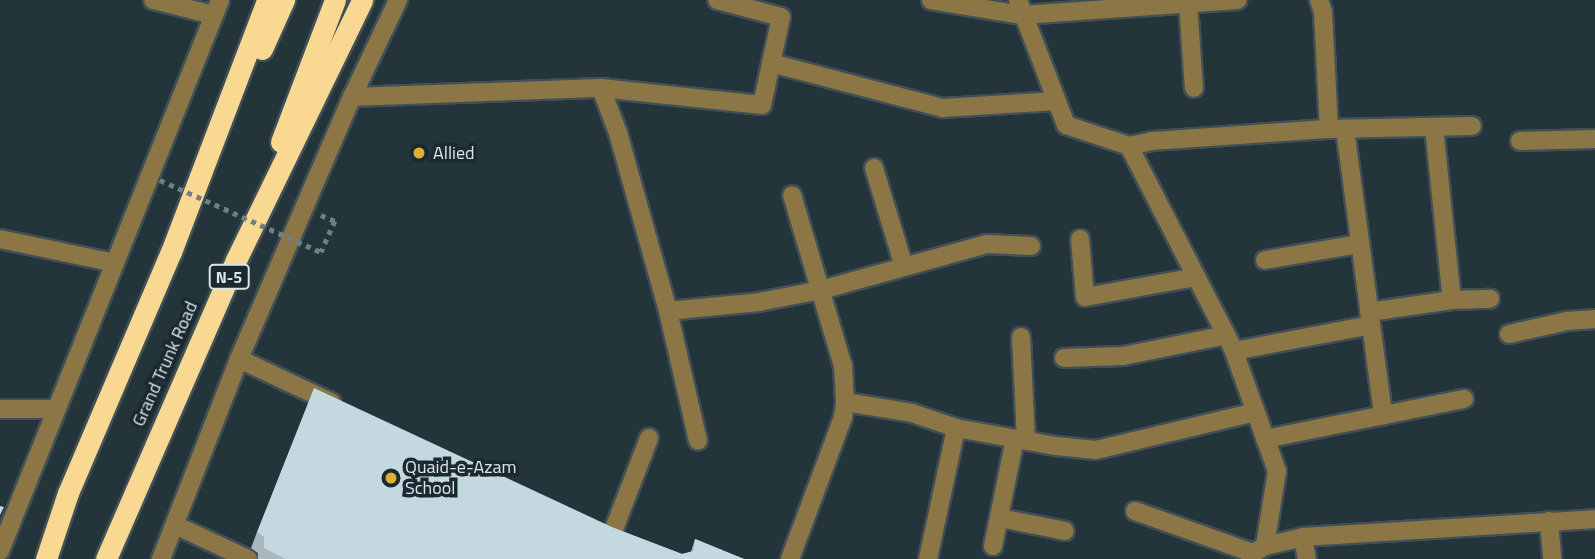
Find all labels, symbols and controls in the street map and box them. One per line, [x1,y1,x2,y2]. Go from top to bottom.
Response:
place label: Allied [433,142,475,164]
marker: Allied [411,145,427,161]
road number: N-5 [208,264,250,290]
street label: Grand Trunk Road [128,298,202,430]
place label: Quaid-e-Azam School [405,457,517,500]
marker: Quaid-e-Azam School [383,470,399,486]

